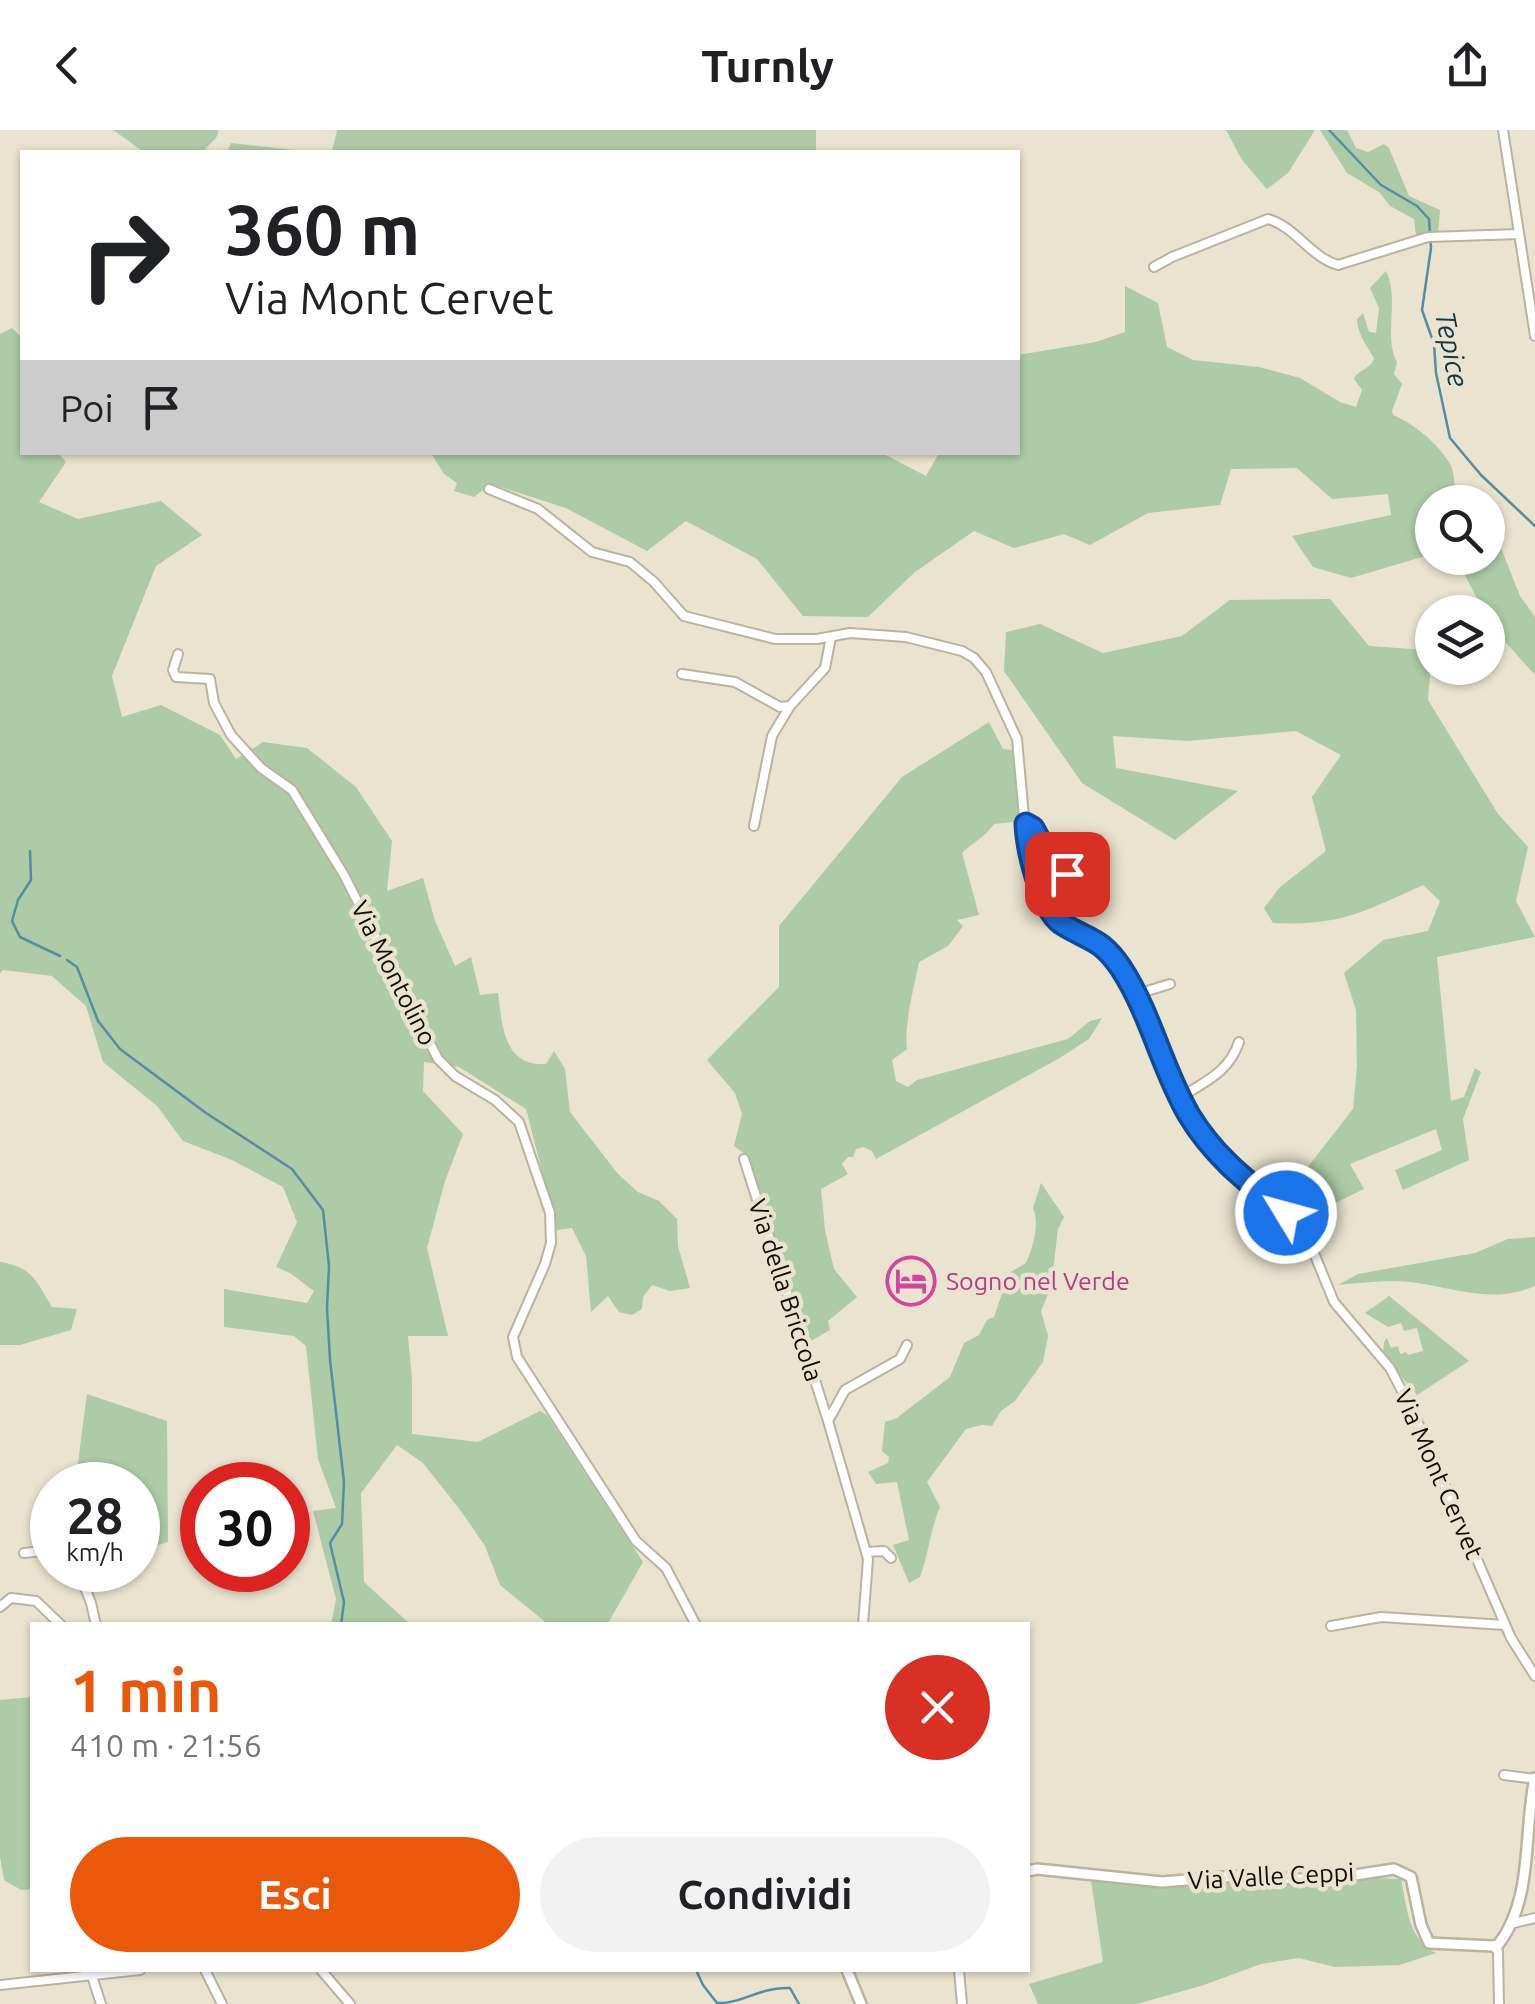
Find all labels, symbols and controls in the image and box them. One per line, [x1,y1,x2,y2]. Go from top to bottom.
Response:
icon: back [40,38,95,93]
icon: share [1440,38,1495,93]
text: Turnly [701,40,834,91]
icon: right [60,190,190,320]
text: 360 m [225,190,420,268]
text: Via Mont Cervet [225,272,553,323]
water label: Tepice [1430,308,1475,389]
icon: arrive [134,380,189,435]
text: Poi [60,387,114,429]
map controls [1415,485,1505,685]
button: search [1415,485,1505,575]
button: layers [1415,595,1505,685]
pin [1025,832,1110,917]
icon: arrive [1040,847,1095,902]
street label: Via Montolino [346,896,442,1050]
position arrow [1234,1161,1338,1265]
street label: Via della Briccola [743,1195,829,1385]
hotel icon: Sogno nel Verde [885,1255,937,1307]
place label: Sogno nel Verde [946,1267,1130,1295]
street label: Via Mont Cervet [1389,1385,1489,1563]
speed limit sign: 30 [180,1462,310,1592]
text: 28 [67,1487,123,1543]
text: km/h [66,1538,124,1566]
button: close [885,1655,990,1760]
text: 1 min [70,1656,222,1723]
text: 410 m · 21:56 [70,1727,262,1763]
button: Esci [70,1837,520,1952]
button: Condividi [540,1837,990,1952]
street label: Via Valle Ceppi [1187,1858,1355,1894]

